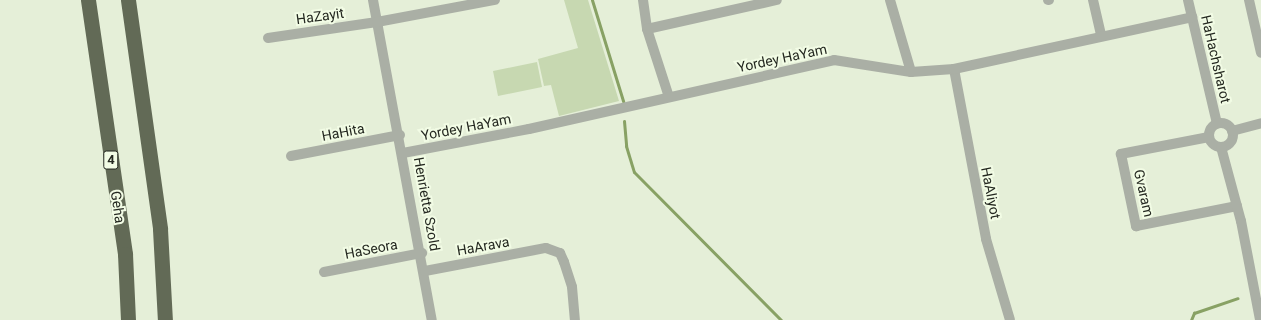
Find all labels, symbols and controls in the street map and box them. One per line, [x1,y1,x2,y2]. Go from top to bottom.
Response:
street label: HaZayit [295,4,345,28]
street label: HaHachsharot [1198,13,1234,105]
street label: Yordey HaYam [736,40,828,76]
street label: Yordey HaYam [420,110,512,144]
street label: HaHita [320,120,366,144]
road number: 4 [103,149,119,171]
street label: Henrietta Szold [410,156,444,252]
street label: HaAliyot [978,166,1004,220]
street label: Gvaram [1130,168,1158,218]
street label: Geha [107,190,129,224]
street label: HaArava [455,233,511,259]
street label: HaSeora [343,236,399,262]

